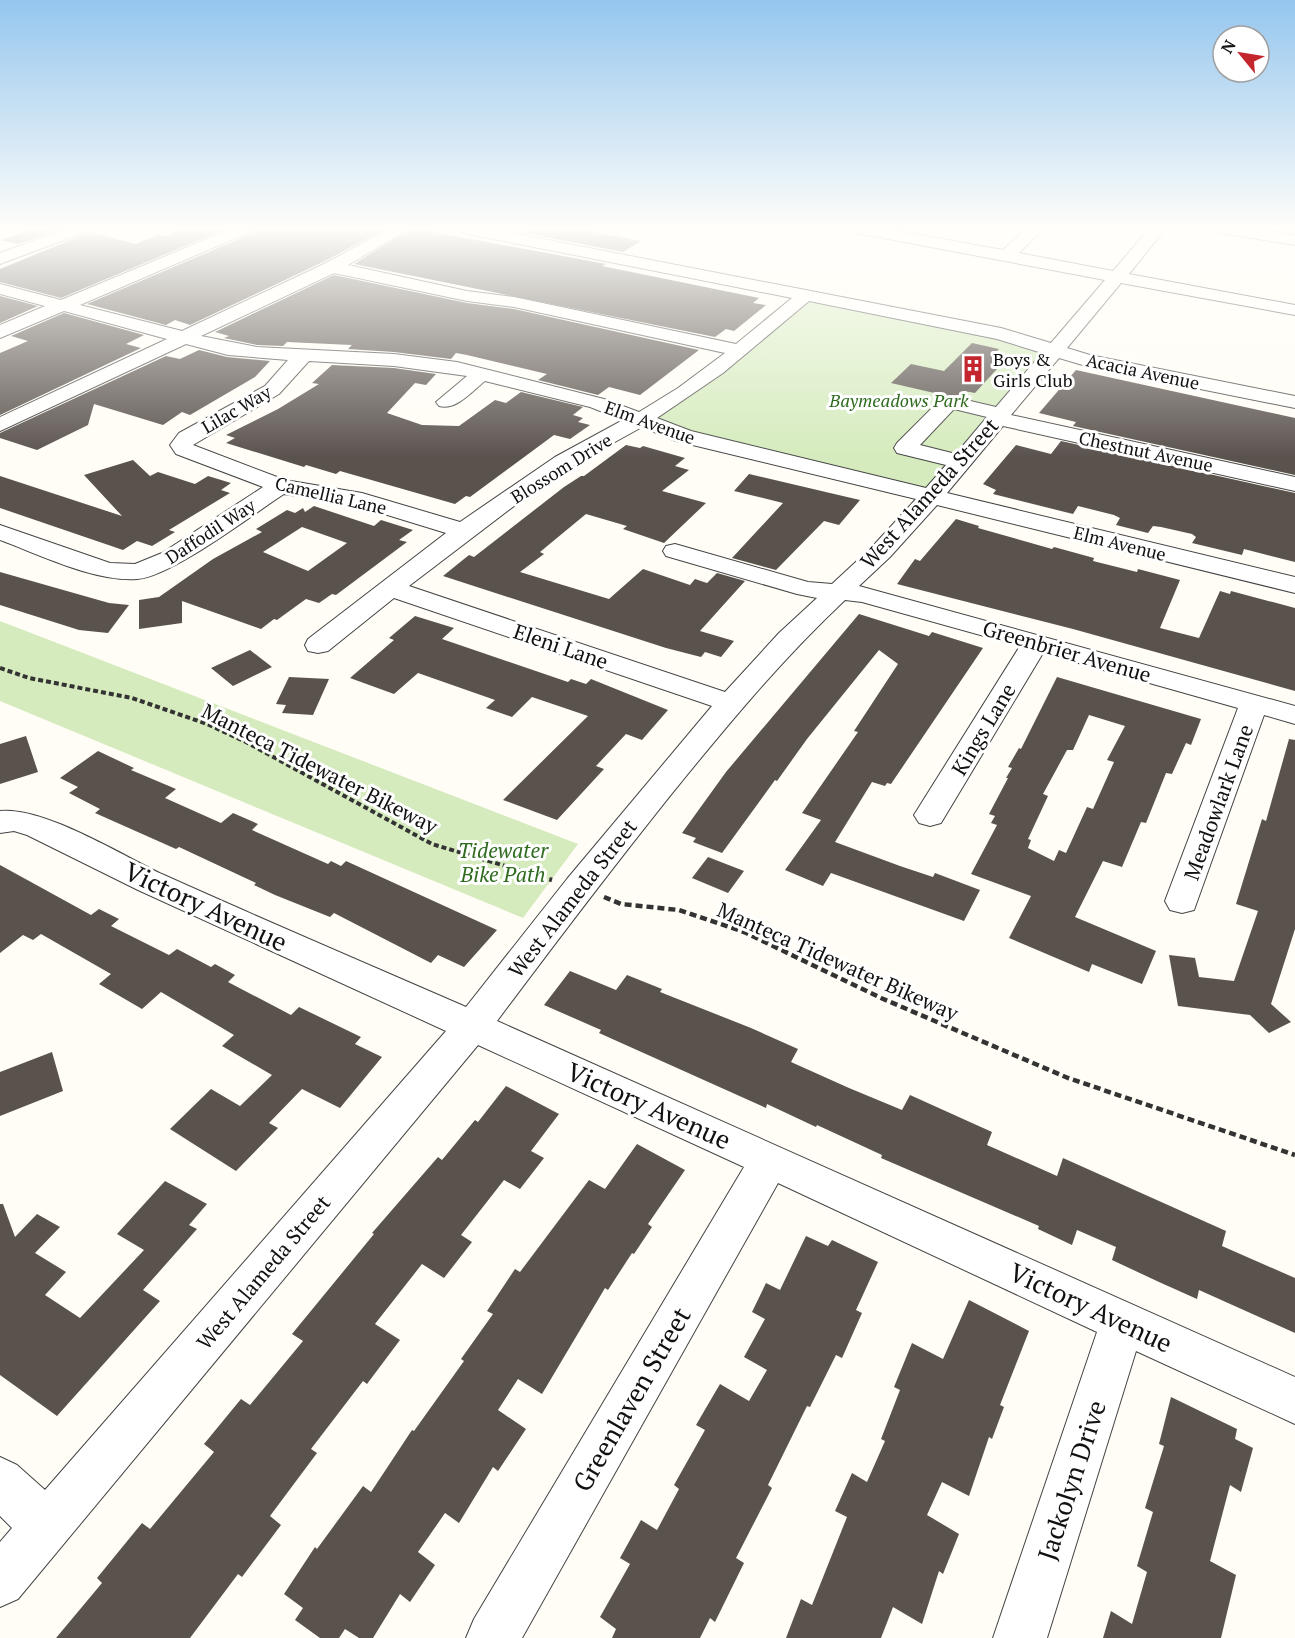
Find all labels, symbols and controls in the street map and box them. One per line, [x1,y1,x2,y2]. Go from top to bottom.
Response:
north arrow [1211,24,1271,84]
text: N [1215,36,1241,57]
place label: Boys & Girls Club [993,347,1073,392]
street label: Acacia Avenue [1084,347,1202,395]
building icon: Boys & Girls Club [958,354,988,384]
street label: Lilac Way [197,379,276,438]
park label: Baymeadows Park [828,388,969,412]
street label: Elm Avenue [602,395,698,449]
street label: West Alameda Street [854,411,1004,574]
street label: Chestnut Avenue [1077,425,1215,477]
street label: Blossom Drive [506,427,616,509]
street label: Camellia Lane [273,471,389,519]
street label: Daffodil Way [160,492,260,569]
street label: Elm Avenue [1071,520,1169,566]
street label: Greenbrier Avenue [979,614,1155,688]
street label: Eleni Lane [510,617,612,675]
street label: Kings Lane [945,678,1021,780]
street label: Manteca Tidewater Bikeway [197,696,443,840]
street label: Meadowlark Lane [1177,720,1259,884]
street label: West Alameda Street [501,813,643,983]
park label: Tidewater Bike Path [458,836,549,888]
street label: Victory Avenue [119,853,293,959]
street label: Manteca Tidewater Bikeway [713,895,963,1027]
street label: Victory Avenue [562,1054,736,1156]
street label: West Alameda Street [190,1189,336,1355]
street label: Victory Avenue [1004,1254,1178,1360]
street label: Greenlaven Street [564,1300,698,1497]
street label: Jackolyn Drive [1029,1396,1113,1564]

